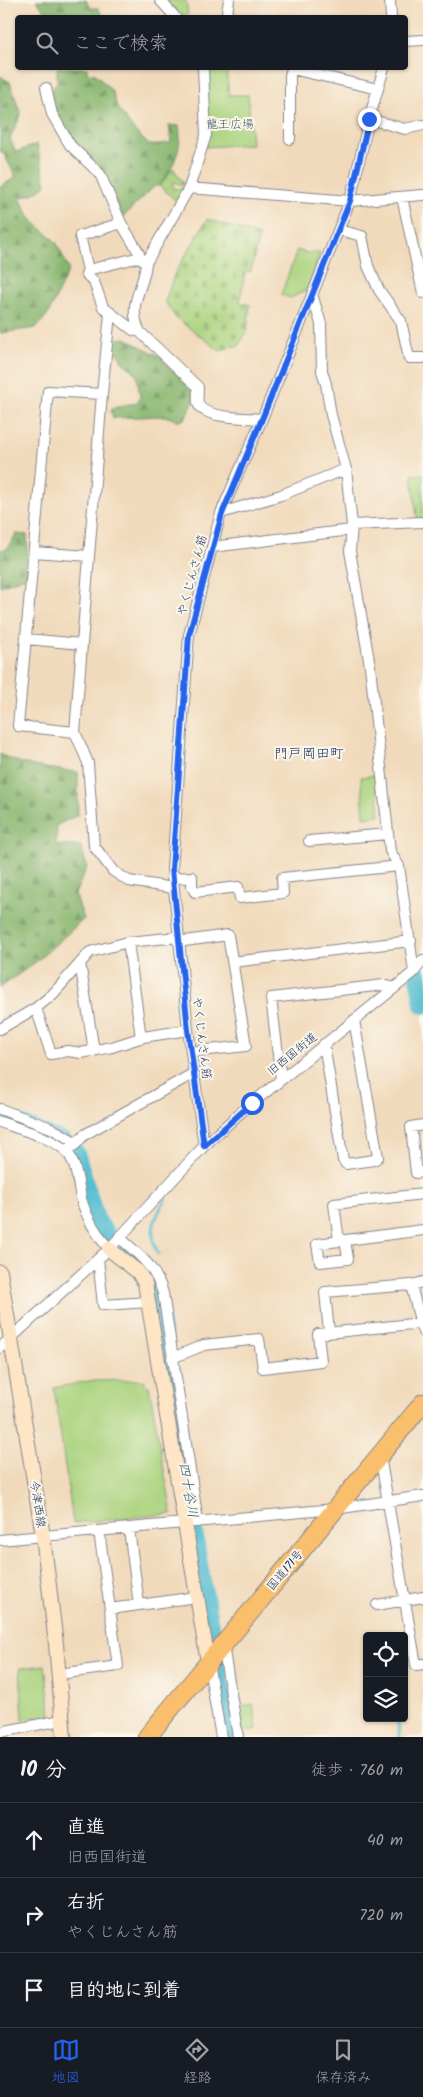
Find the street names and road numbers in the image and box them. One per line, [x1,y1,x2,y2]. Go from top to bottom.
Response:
street label: やくじんさん筋 [173,532,212,618]
street label: やくじんさん筋 [187,996,216,1081]
street label: 旧西国街道 [263,1028,322,1081]
street label: 今津西線 [24,1479,51,1529]
street label: 国道171号 [262,1545,308,1595]

